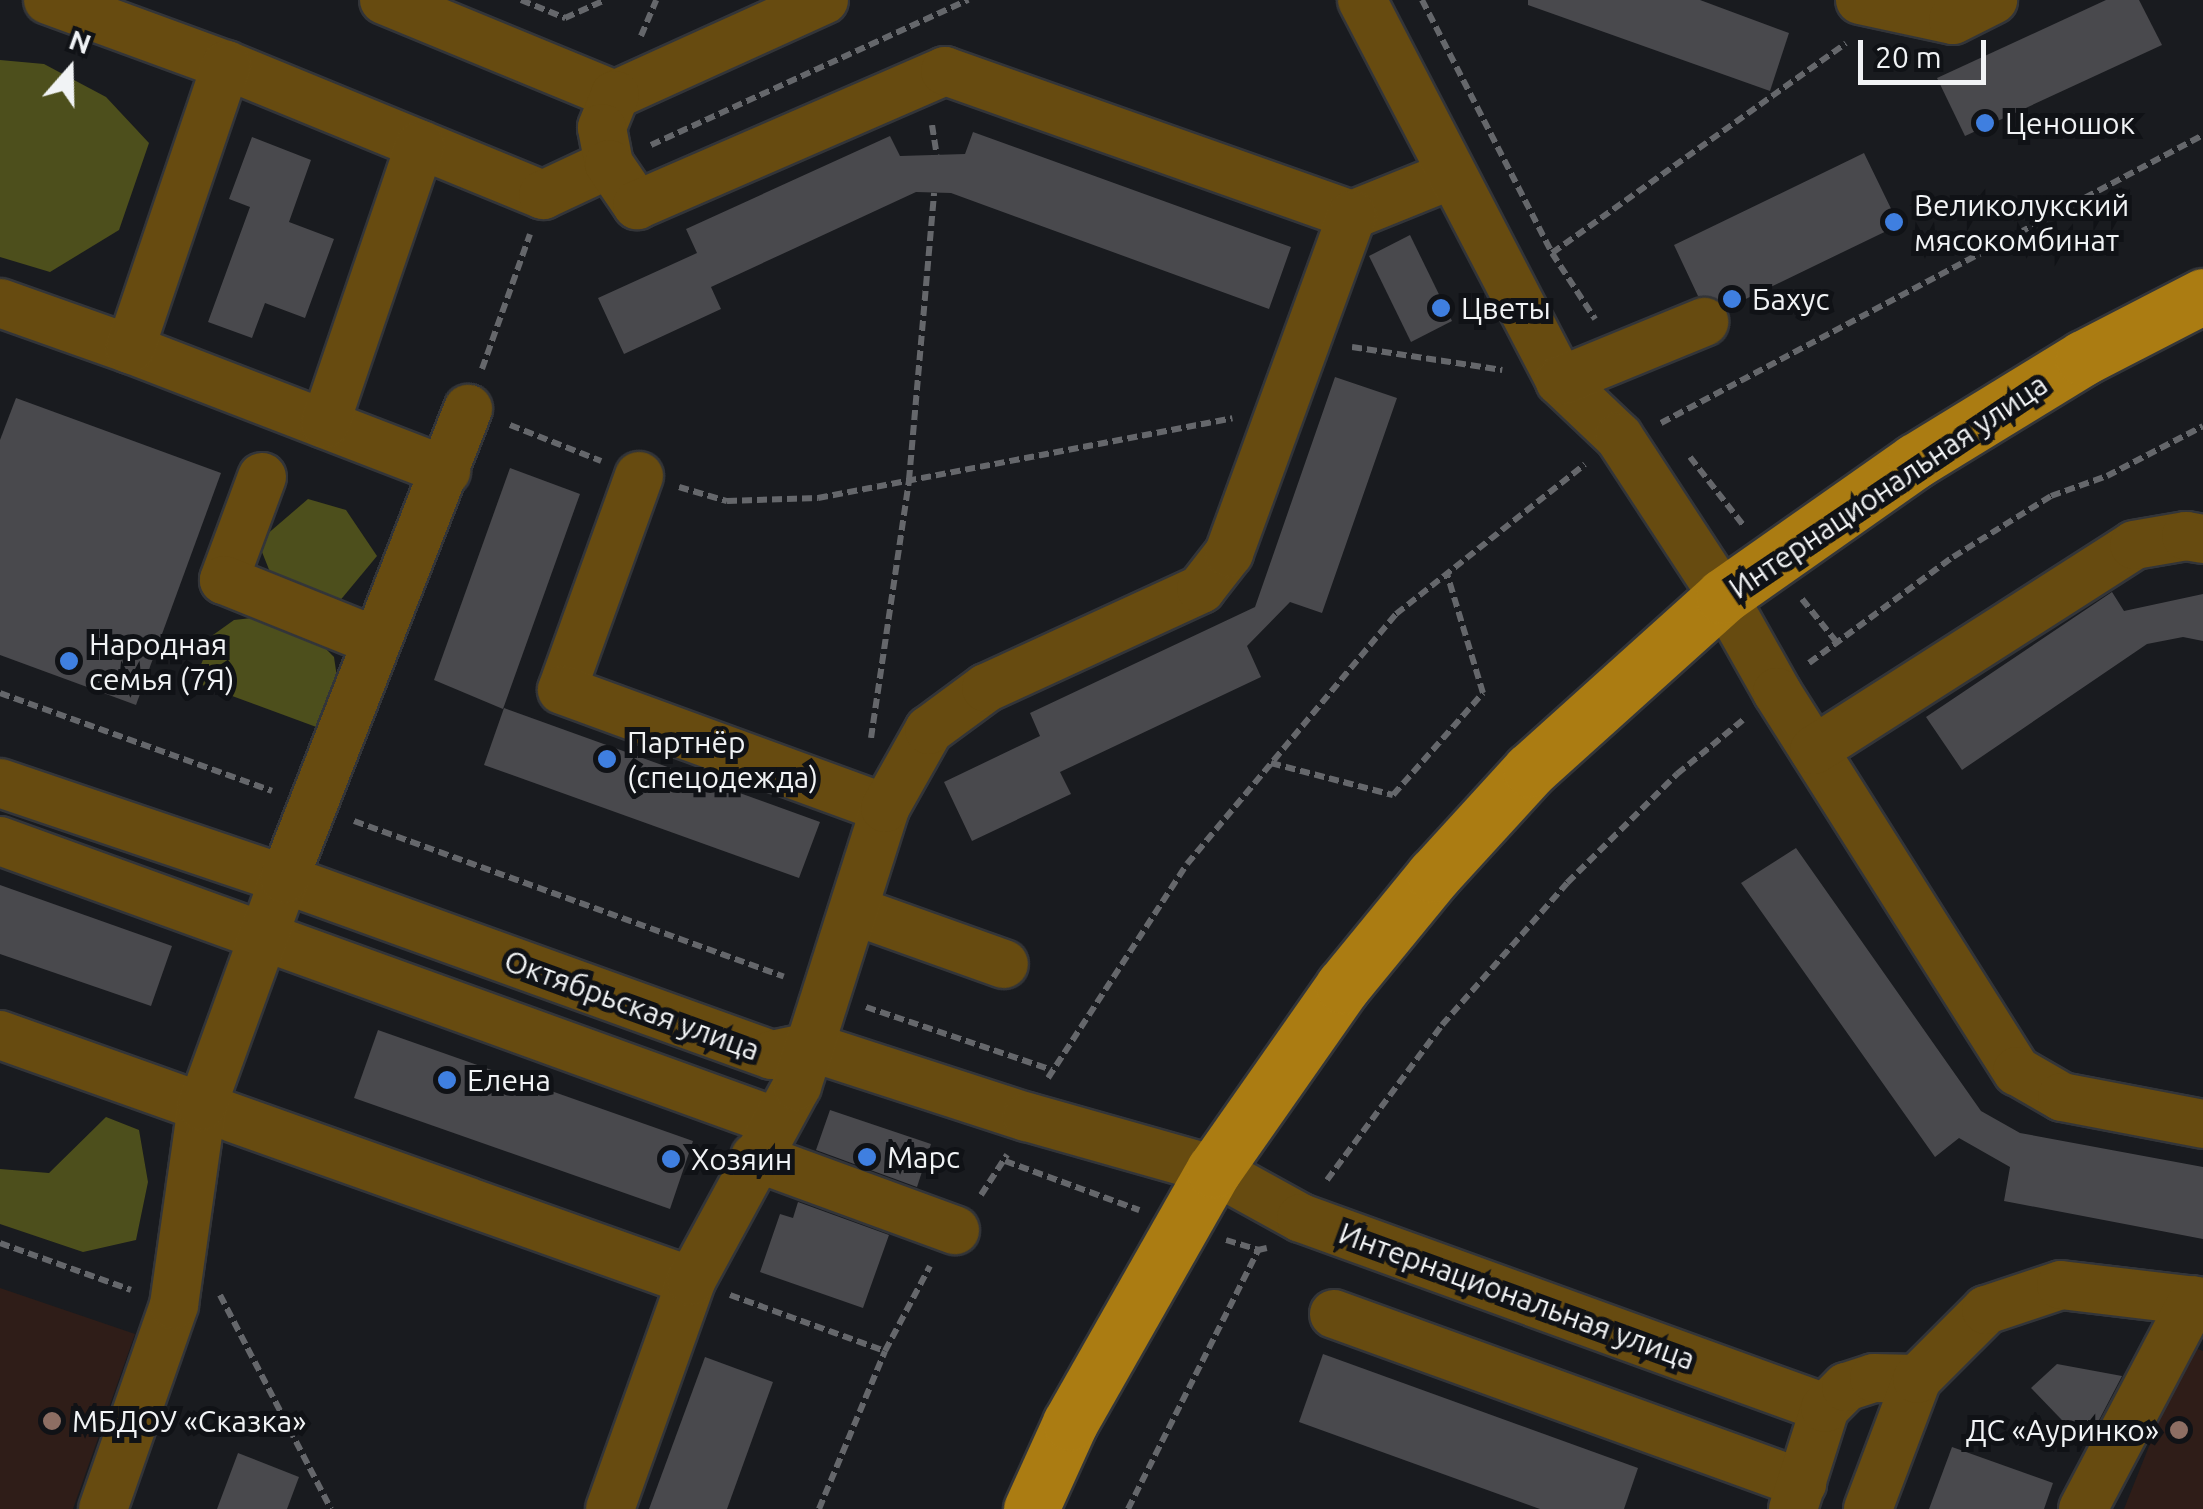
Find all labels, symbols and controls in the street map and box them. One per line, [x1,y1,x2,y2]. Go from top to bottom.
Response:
north arrow [20,20,120,120]
scale bar [1863,20,1990,82]
text: N [65,23,96,59]
text: 20 m [1875,40,1942,74]
place label: Ценошок [2005,105,2135,141]
marker: Ценошок [1974,112,1996,134]
place label: Великолукский мясокомбинат [1914,187,2129,258]
marker: Великолукский мясокомбинат [1883,211,1905,233]
place label: Бахус [1752,281,1830,317]
marker: Бахус [1721,288,1743,310]
place label: Цветы [1461,290,1551,326]
marker: Цветы [1430,297,1452,319]
street label: Интернациональная улица [1722,366,2054,606]
place label: Народная семья (7Я) [89,626,234,696]
marker: Народная семья (7Я) [58,650,80,672]
place label: Партнёр (спецодежда) [627,724,818,794]
marker: Партнёр (спецодежда) [596,748,618,770]
street label: Октябрьская улица [500,942,764,1068]
place label: Елена [467,1062,551,1098]
marker: Елена [436,1069,458,1091]
place label: Марс [887,1139,960,1175]
place label: Хозяин [691,1141,792,1177]
marker: Марс [856,1146,878,1168]
marker: Хозяин [660,1148,682,1170]
street label: Интернациональная улица [1334,1215,1700,1377]
place label: МБДОУ «Сказка» [72,1403,306,1439]
marker: МБДОУ «Сказка» [41,1410,63,1432]
place label: ДС «Ауринко» [1966,1412,2159,1448]
marker: ДС «Ауринко» [2168,1419,2190,1441]

